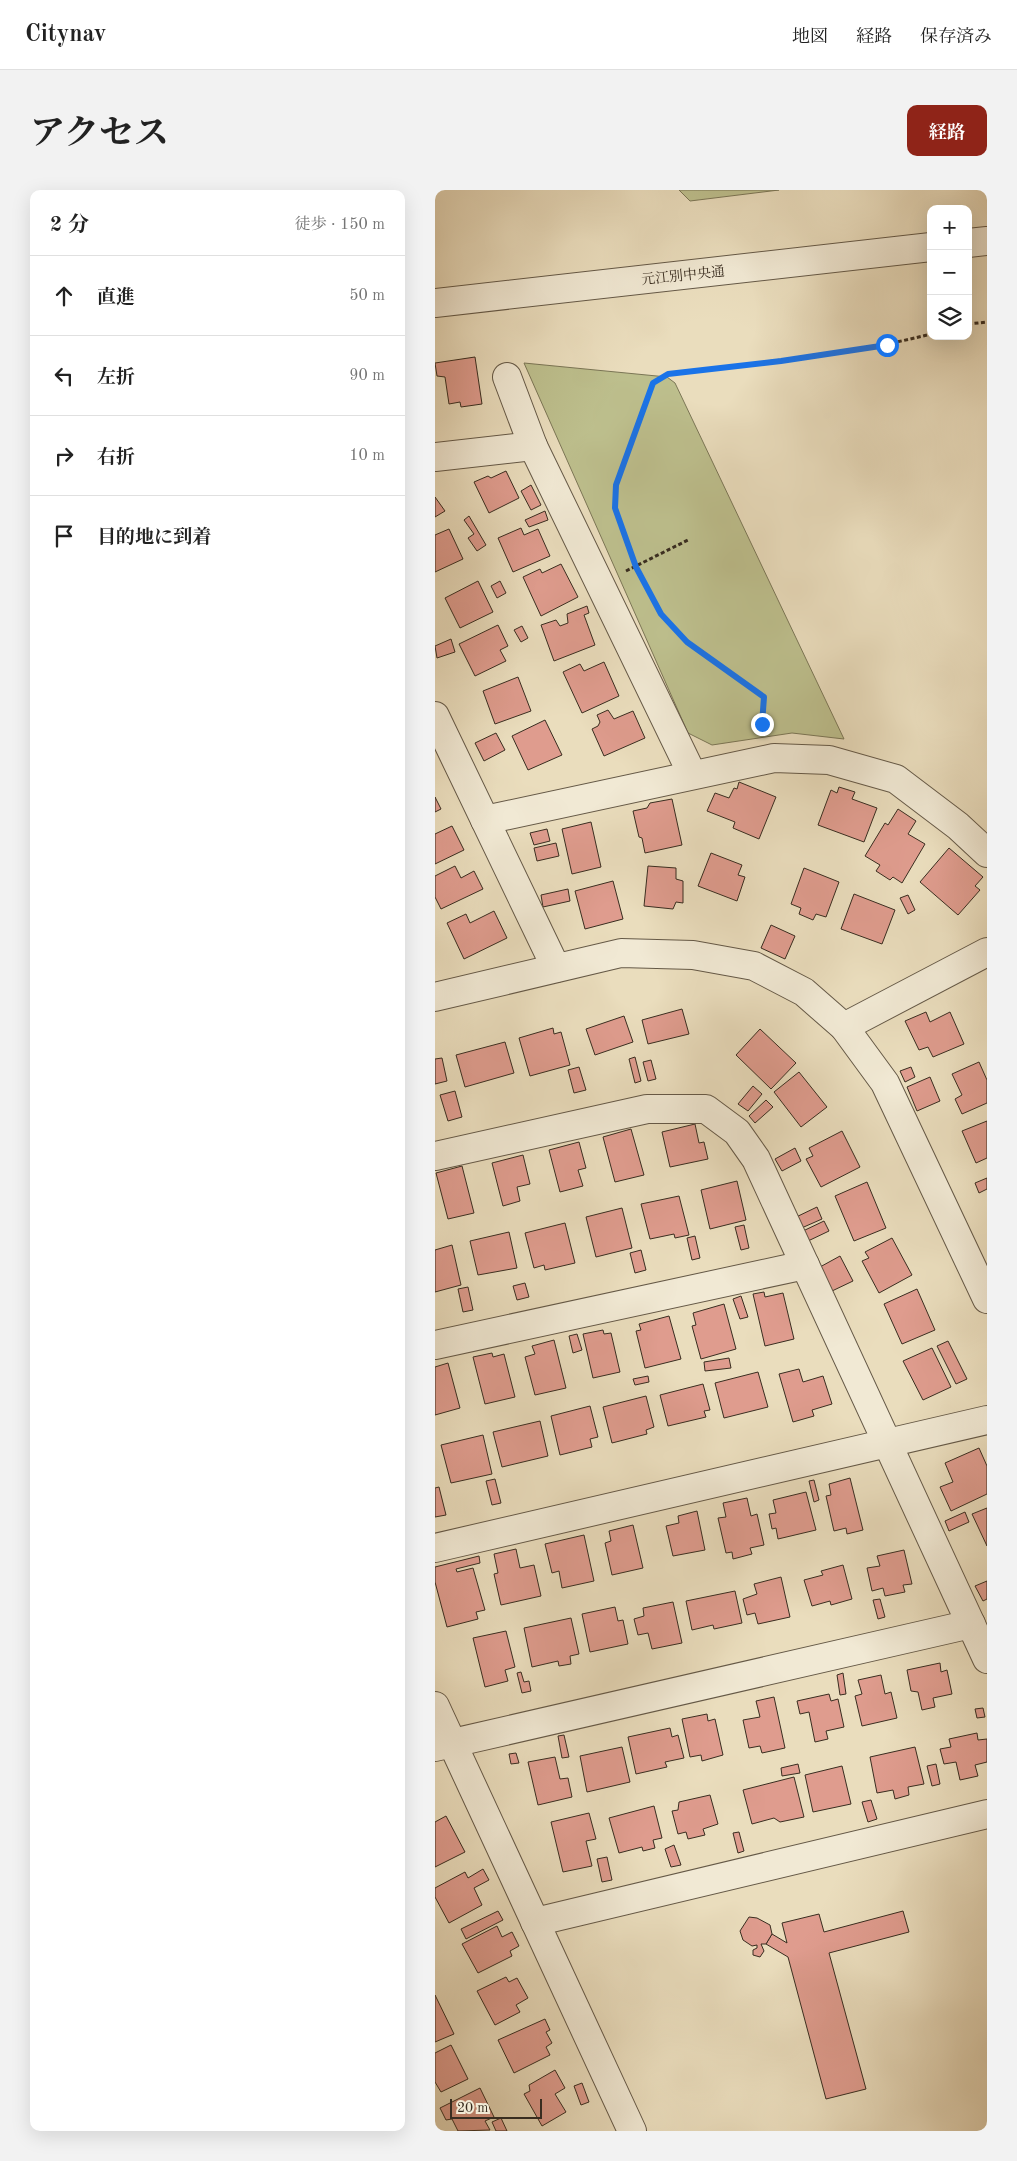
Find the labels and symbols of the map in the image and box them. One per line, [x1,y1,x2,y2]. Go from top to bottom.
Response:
street label: 元江別中央通 [640,264,726,287]
route start [876,334,899,357]
route end [751,713,774,736]
scale bar [450,2096,543,2119]

